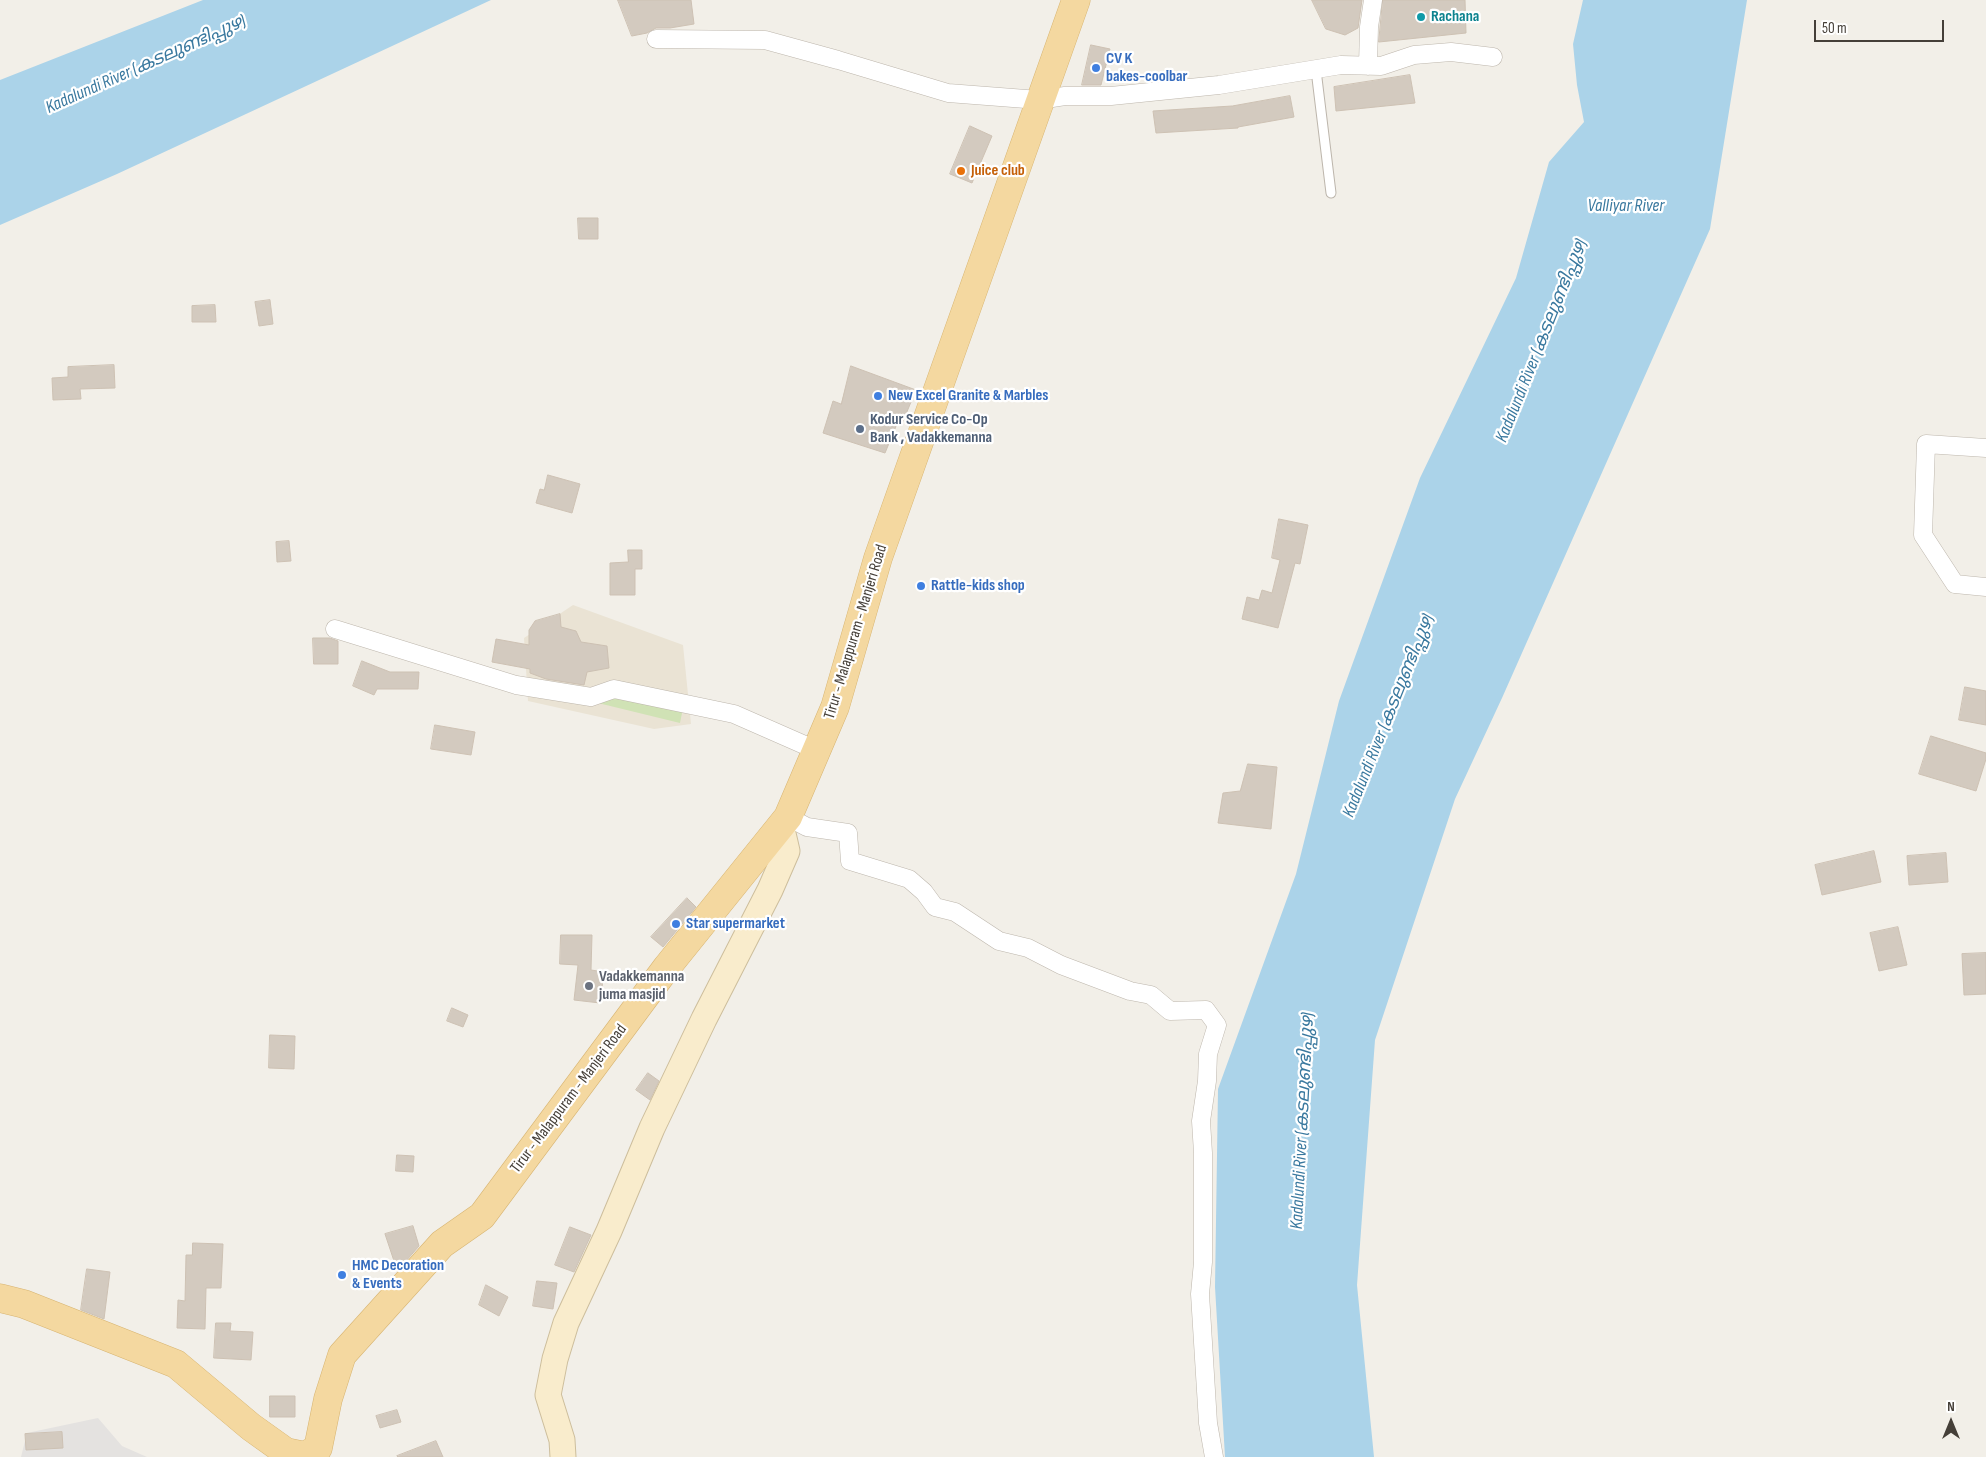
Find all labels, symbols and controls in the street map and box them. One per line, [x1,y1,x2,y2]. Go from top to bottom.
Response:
place label: Rachana [1431,7,1479,27]
scale bar [1816,10,1946,42]
water label: Kadalundi River (കടലുണ്ടിപ്പുഴ) [43,11,249,119]
marker: Rachana [1415,11,1427,23]
text: 50 m [1822,19,1847,38]
place label: CV K bakes-coolbar [1106,49,1187,87]
marker: CV K bakes-coolbar [1090,62,1102,74]
place label: Juice club [971,161,1025,181]
marker: Juice club [955,165,967,177]
water label: Valliyar River [1588,195,1664,217]
water label: Kadalundi River (കടലുണ്ടിപ്പുഴ) [1491,236,1593,446]
place label: New Excel Granite & Marbles [888,386,1048,406]
marker: New Excel Granite & Marbles [872,390,884,402]
place label: Kodur Service Co-Op Bank , Vadakkemanna [870,410,992,448]
marker: Kodur Service Co-Op Bank , Vadakkemanna [854,423,866,435]
street label: Tirur - Malappuram - Manjeri Road [820,542,892,722]
place label: Rattle-kids shop [931,576,1025,596]
marker: Rattle-kids shop [915,580,927,592]
water label: Kadalundi River (കടലുണ്ടിപ്പുഴ) [1338,611,1440,821]
place label: Star supermarket [686,914,785,934]
marker: Star supermarket [670,918,682,930]
place label: Vadakkemanna juma masjid [599,967,684,1005]
marker: Vadakkemanna juma masjid [583,980,595,992]
water label: Kadalundi River (കടലുണ്ടിപ്പുഴ) [1287,1012,1319,1230]
street label: Tirur - Malappuram - Manjeri Road [507,1021,631,1177]
place label: HMC Decoration & Events [352,1256,444,1294]
marker: HMC Decoration & Events [336,1269,348,1281]
north arrow [1926,1397,1976,1447]
text: N [1947,1398,1955,1415]

